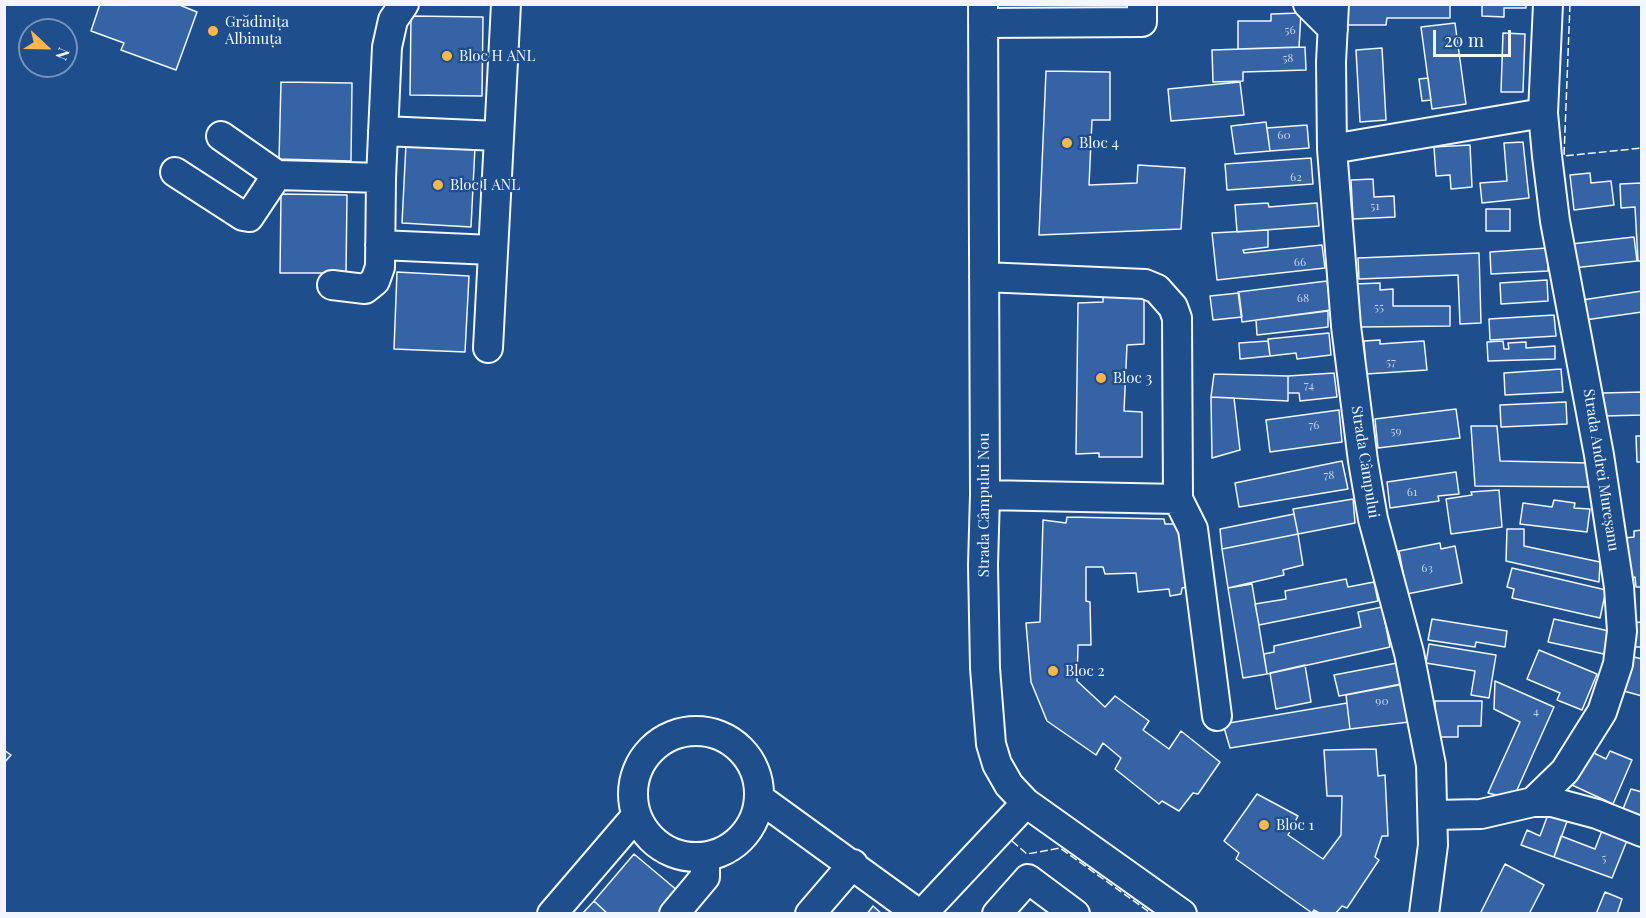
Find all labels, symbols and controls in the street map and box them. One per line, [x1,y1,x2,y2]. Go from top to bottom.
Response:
place label: Grădinița Albinuța [225,13,289,48]
north arrow [18,18,78,78]
scale bar [1436,18,1514,56]
house number: 56 [1284,23,1296,37]
marker: Grădinița Albinuța [206,24,220,38]
text: 20 m [1444,28,1484,52]
text: N [51,45,75,63]
place label: Bloc H ANL [459,47,535,65]
marker: Bloc H ANL [440,49,454,63]
house number: 58 [1282,51,1294,65]
house number: 60 [1277,128,1291,142]
place label: Bloc 4 [1079,134,1119,152]
marker: Bloc 4 [1060,136,1074,150]
house number: 62 [1290,170,1302,184]
place label: Bloc I ANL [450,176,520,194]
marker: Bloc I ANL [431,178,445,192]
house number: 51 [1370,199,1380,213]
house number: 66 [1294,255,1306,269]
house number: 68 [1297,291,1309,305]
house number: 55 [1374,300,1384,314]
house number: 57 [1386,355,1396,369]
place label: Bloc 3 [1113,369,1152,387]
marker: Bloc 3 [1094,371,1108,385]
house number: 74 [1304,378,1314,392]
street label: Strada Andrei Mureșanu [1579,388,1623,552]
street label: Strada Câmpului [1347,405,1383,519]
house number: 76 [1308,418,1320,432]
house number: 59 [1390,424,1402,438]
street label: Strada Câmpului Nou [975,433,993,577]
house number: 78 [1323,468,1335,482]
house number: 61 [1407,485,1417,499]
house number: 63 [1421,561,1433,575]
place label: Bloc 2 [1065,662,1105,680]
marker: Bloc 2 [1046,664,1060,678]
house number: 90 [1375,694,1389,708]
house number: 4 [1533,704,1539,718]
place label: Bloc 1 [1276,816,1314,834]
marker: Bloc 1 [1257,818,1271,832]
house number: 5 [1602,851,1606,865]

